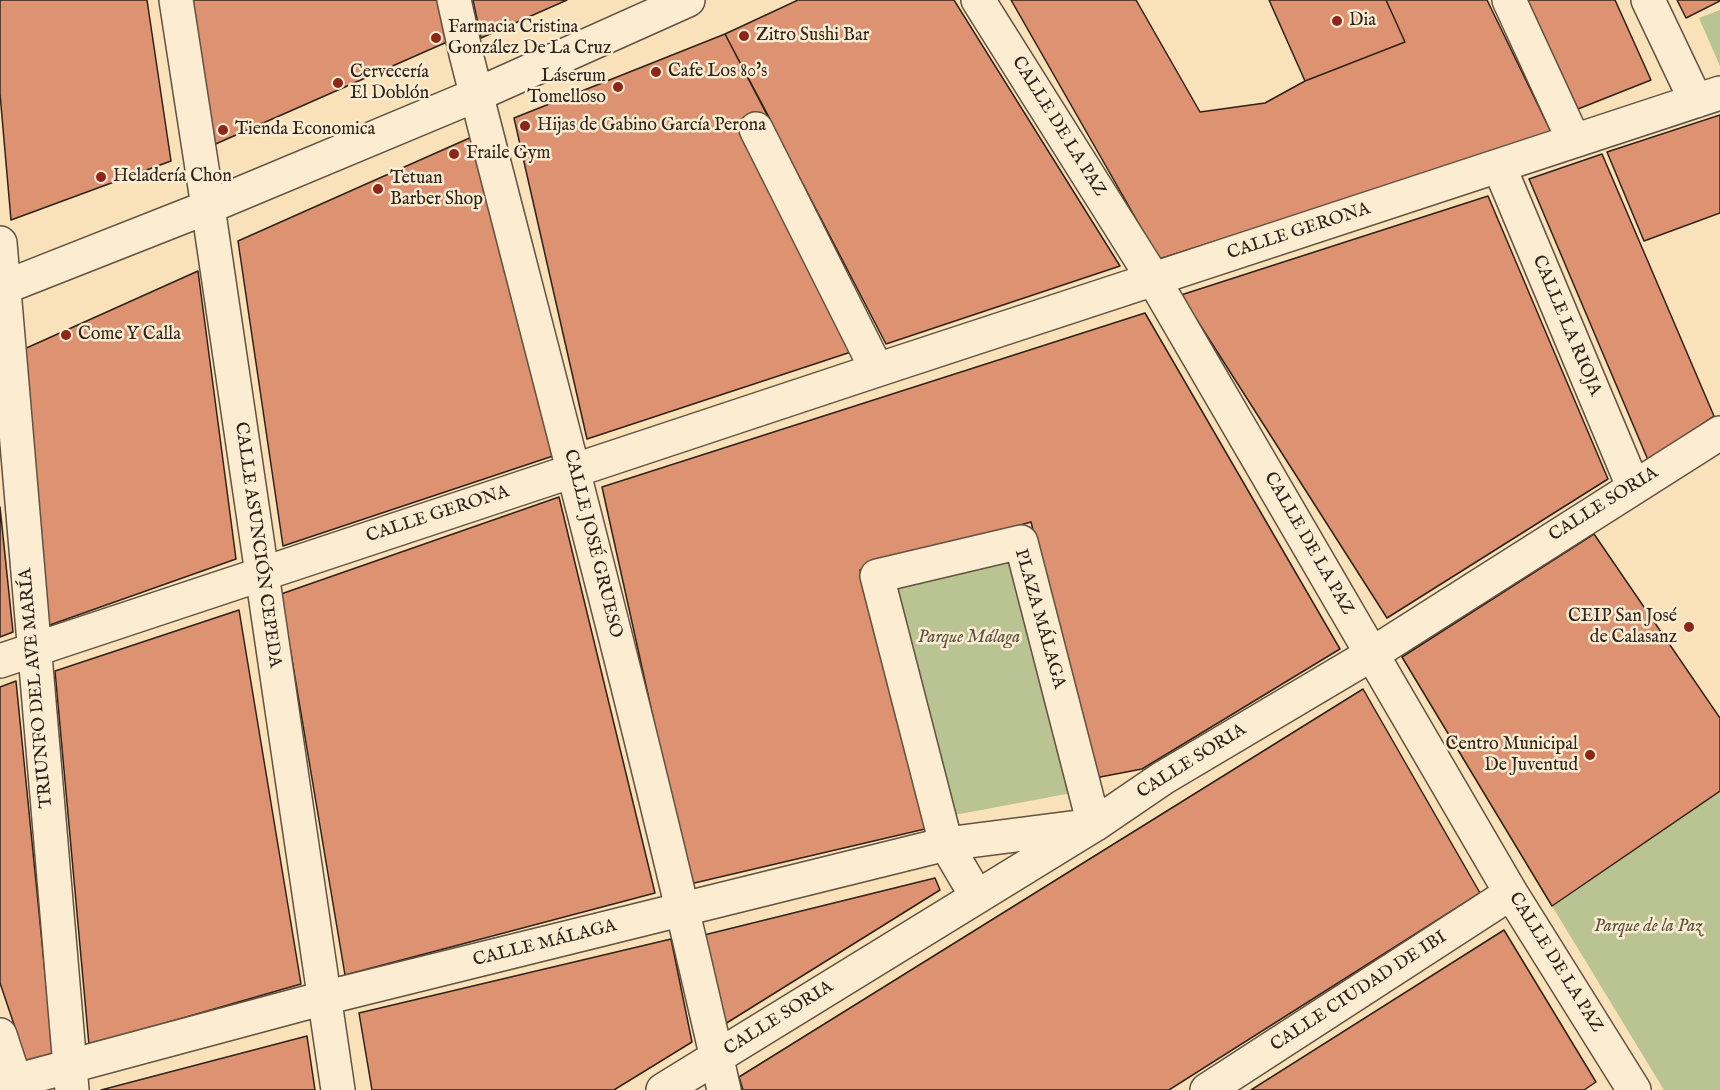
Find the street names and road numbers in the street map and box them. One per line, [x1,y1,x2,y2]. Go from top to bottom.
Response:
street label: CALLE DE LA PAZ [1006,53,1110,201]
street label: CALLE GERONA [1225,199,1373,265]
street label: CALLE LA RIOJA [1527,252,1605,400]
street label: CALLE ASUNCIÓN CEPEDA [229,421,285,669]
street label: CALLE JOSÉ GRUESO [558,447,626,641]
street label: CALLE SORIA [1546,463,1662,547]
street label: CALLE DE LA PAZ [1258,469,1358,619]
street label: CALLE GERONA [364,482,512,548]
street label: PLAZA MÁLAGA [1009,547,1069,691]
street label: TRIUNFO DEL AVE MARÍA [16,567,58,809]
street label: CALLE SORIA [1134,720,1250,804]
street label: CALLE DE LA PAZ [1503,889,1607,1037]
street label: CALLE MÁLAGA [471,916,619,972]
street label: CALLE CIUDAD DE IBI [1267,927,1451,1057]
street label: CALLE SORIA [721,977,837,1061]

